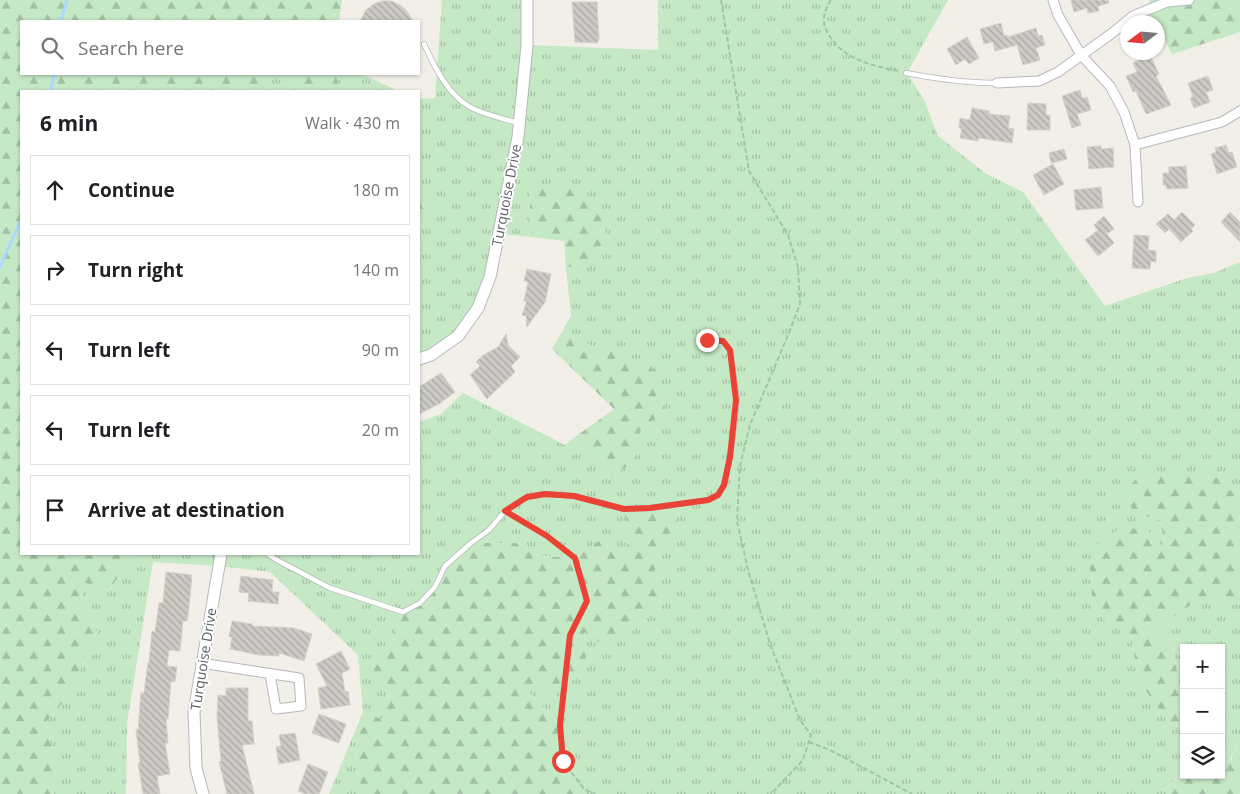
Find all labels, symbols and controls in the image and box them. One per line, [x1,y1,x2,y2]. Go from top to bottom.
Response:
north arrow [1120,15,1165,60]
search box [20,20,420,75]
icon: search [38,34,66,62]
text: Search here [78,35,184,61]
text: 6 min [40,109,98,137]
text: Walk · 430 m [305,112,400,134]
street label: Turquoise Drive [487,142,525,248]
icon: ahead [41,176,69,204]
text: Continue [88,177,175,203]
text: 180 m [353,179,399,201]
icon: right [41,256,69,284]
text: Turn right [88,257,183,283]
text: 140 m [353,259,399,281]
route end [696,329,719,352]
icon: left [41,336,69,364]
text: Turn left [88,337,170,363]
text: 90 m [362,339,399,361]
icon: left [41,416,69,444]
text: Turn left [88,417,170,443]
text: 20 m [362,419,399,441]
icon: arrive [41,496,69,524]
text: Arrive at destination [88,497,285,523]
street label: Turquoise Drive [186,606,221,712]
map controls [1180,644,1225,779]
button: + [1180,644,1225,689]
button: − [1180,689,1225,734]
button: layers [1180,734,1225,779]
route start [552,750,575,773]

